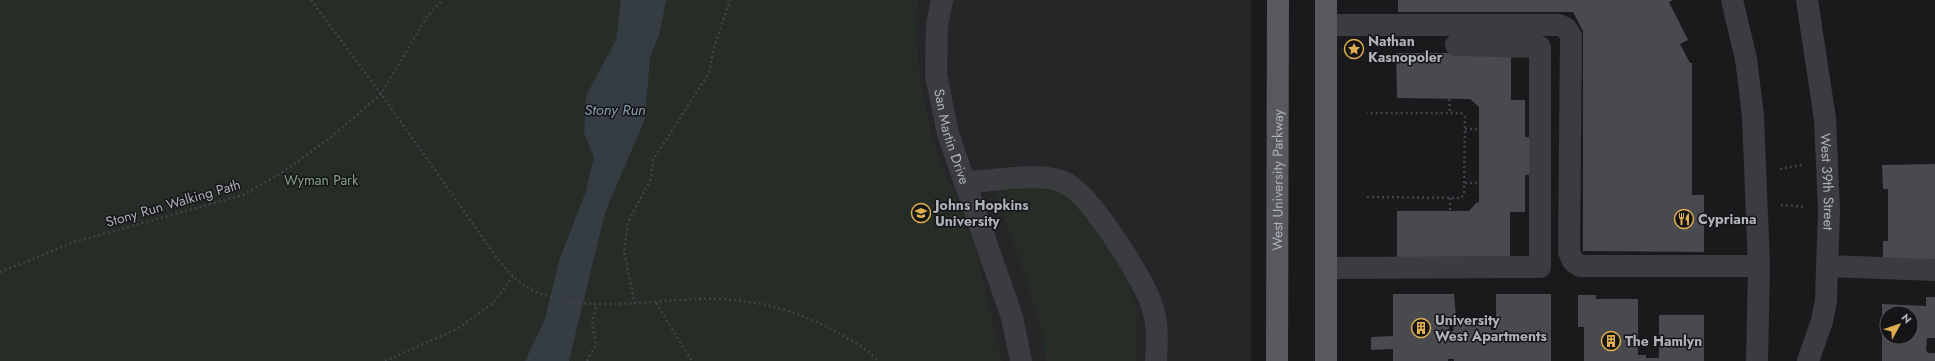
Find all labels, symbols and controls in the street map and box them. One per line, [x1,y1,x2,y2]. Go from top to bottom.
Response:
place label: Nathan Kasnopoler [1368,31,1443,67]
place icon: Nathan Kasnopoler [1343,38,1365,60]
street label: San Martin Drive [929,87,975,187]
water label: Stony Run [584,99,646,121]
street label: West University Parkway [1267,108,1288,251]
street label: West 39th Street [1816,133,1839,231]
park label: Wyman Park [284,170,359,190]
street label: Stony Run Walking Path [103,174,243,232]
place label: Johns Hopkins University [932,195,1029,231]
school or university icon: Johns Hopkins University [910,202,932,224]
restaurant icon: Cypriana [1673,208,1695,230]
place label: Cypriana [1698,209,1757,229]
north arrow [1879,305,1919,345]
place label: University West Apartments [1435,310,1548,346]
text: N [1898,310,1916,327]
building icon: University West Apartments [1410,317,1432,339]
building icon: The Hamlyn [1600,330,1622,352]
place label: The Hamlyn [1625,331,1702,351]

